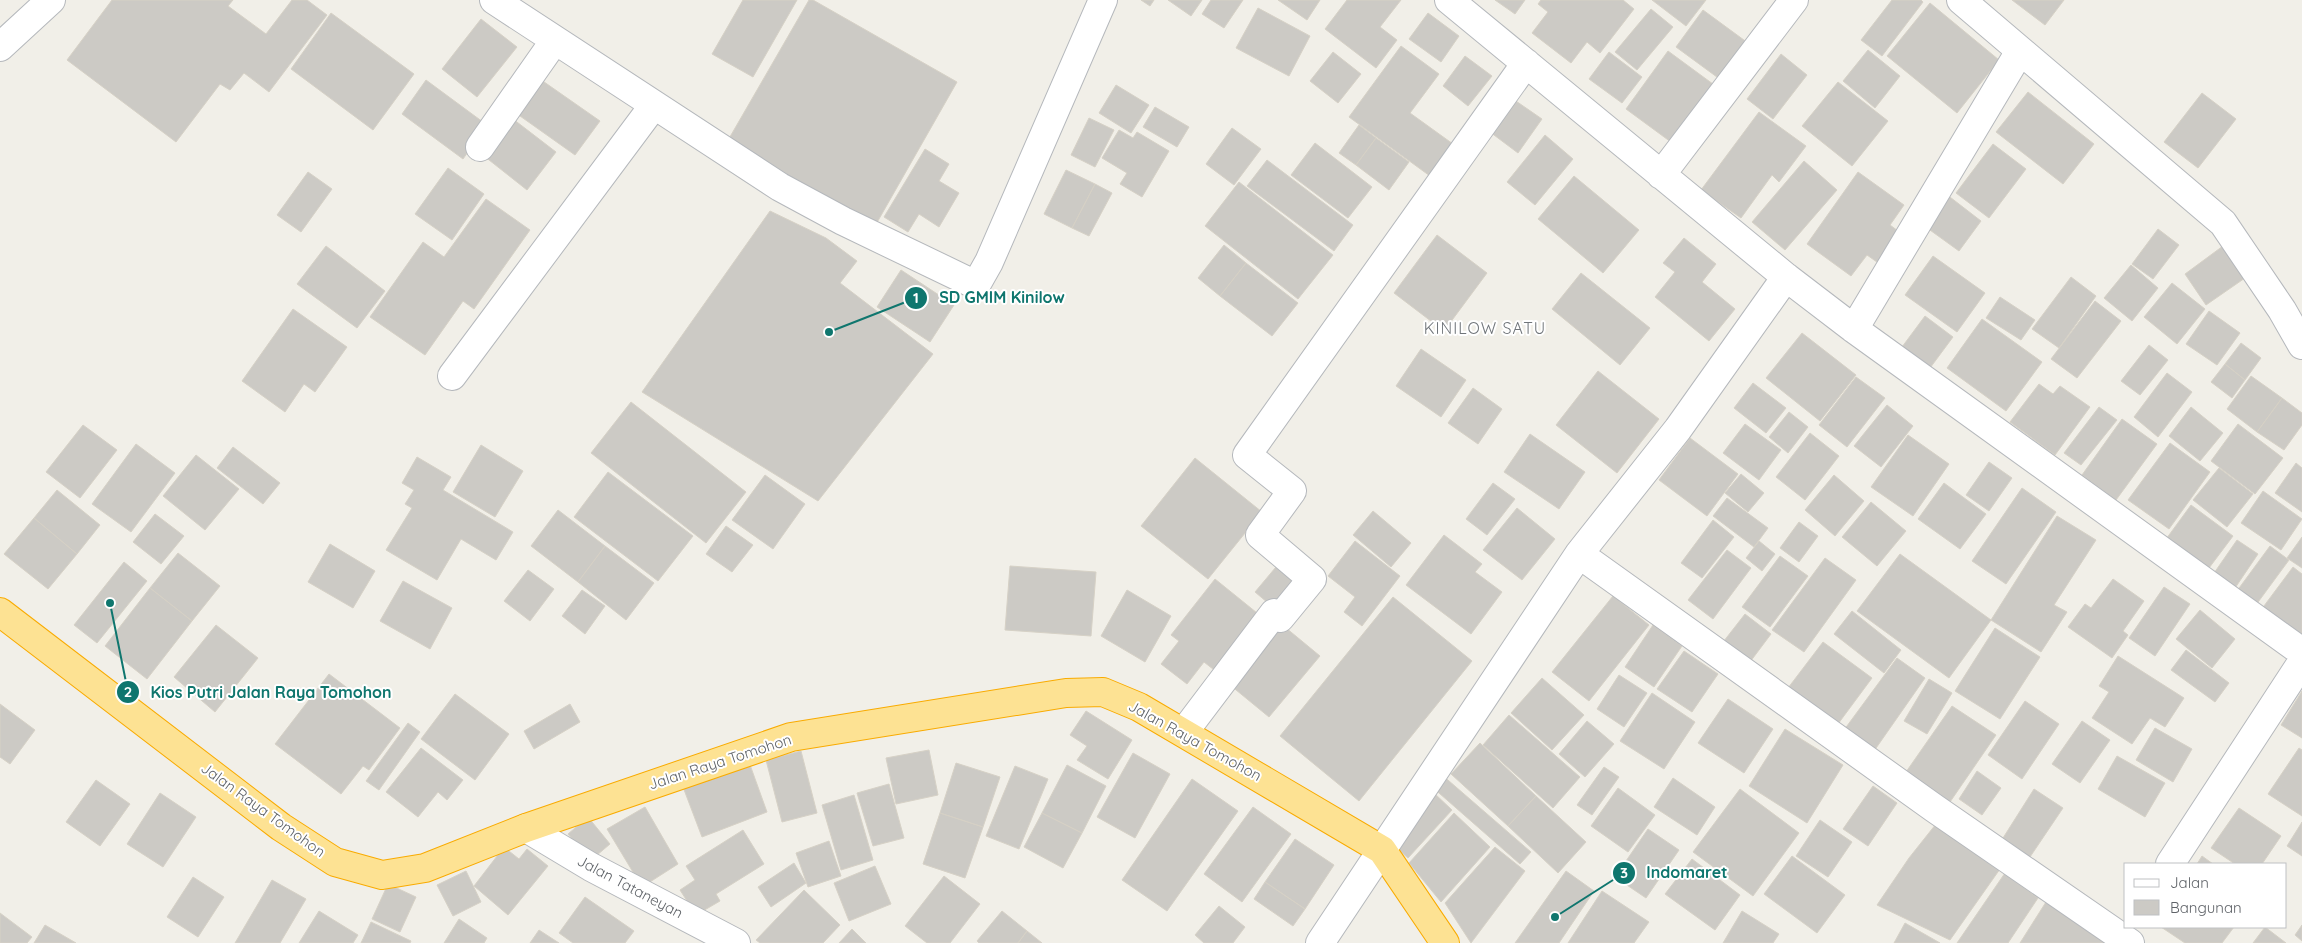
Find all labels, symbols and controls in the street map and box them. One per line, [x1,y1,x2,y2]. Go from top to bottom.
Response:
callout: SD GMIM Kinilow [904,282,1074,313]
text: SD GMIM Kinilow [939,287,1065,307]
text: 1 [913,288,919,307]
district label: KINILOW SATU [1424,318,1546,338]
callout: Kios Putri Jalan Raya Tomohon [115,677,401,708]
text: 2 [124,682,132,701]
text: Kios Putri Jalan Raya Tomohon [150,682,392,702]
street label: Jalan Raya Tomohon [1125,696,1265,785]
street label: Jalan Raya Tomohon [646,729,794,794]
street label: Jalan Raya Tomohon [197,758,329,861]
street label: Jalan Tataneyan [574,851,686,922]
callout: Indomaret [1611,857,1737,888]
text: Indomaret [1646,862,1728,882]
text: 3 [1620,863,1628,882]
legend [2124,863,2287,928]
text: Jalan [2170,873,2209,892]
text: Bangunan [2170,898,2242,917]

